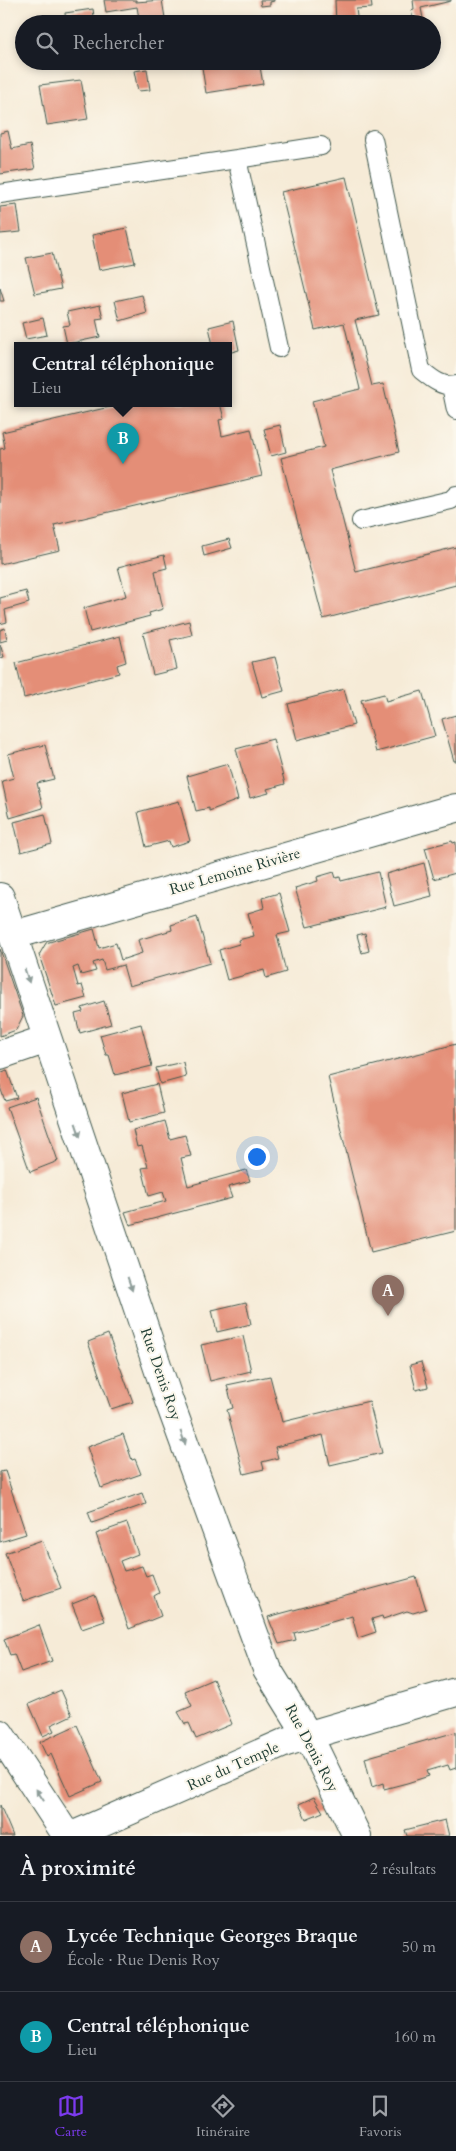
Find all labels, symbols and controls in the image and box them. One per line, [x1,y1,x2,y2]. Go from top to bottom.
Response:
search box [15,15,441,70]
icon: search [33,29,61,57]
text: Rechercher [73,30,164,56]
popup [14,342,232,407]
text: Central téléphonique [32,351,214,377]
text: Lieu [32,377,62,399]
pin: B [107,423,139,464]
street label: Rue Lemoine Rivière [167,843,303,899]
one-way arrow [24,969,32,984]
one-way arrow [75,1123,82,1138]
your location [244,1144,270,1170]
pin: A [372,1275,404,1316]
one-way arrow [127,1277,134,1292]
street label: Rue Denis Roy [136,1325,186,1423]
one-way arrow [179,1431,187,1446]
street label: Rue Denis Roy [280,1701,344,1795]
street label: Rue du Temple [184,1737,282,1795]
one-way arrow [35,1789,45,1802]
text: À proximité [20,1854,136,1883]
text: 2 résultats [370,1858,436,1880]
text: Lycée Technique Georges Braque [67,1923,358,1949]
text: A [30,1936,42,1958]
text: 50 m [402,1936,436,1958]
text: École · Rue Denis Roy [67,1949,220,1971]
text: Central téléphonique [67,2013,250,2039]
text: B [30,2026,42,2048]
text: 160 m [394,2026,436,2048]
text: Lieu [67,2039,97,2061]
tab: Carte [54,2092,87,2141]
tab: Itinéraire [196,2092,250,2141]
tab: Favoris [359,2092,402,2141]

